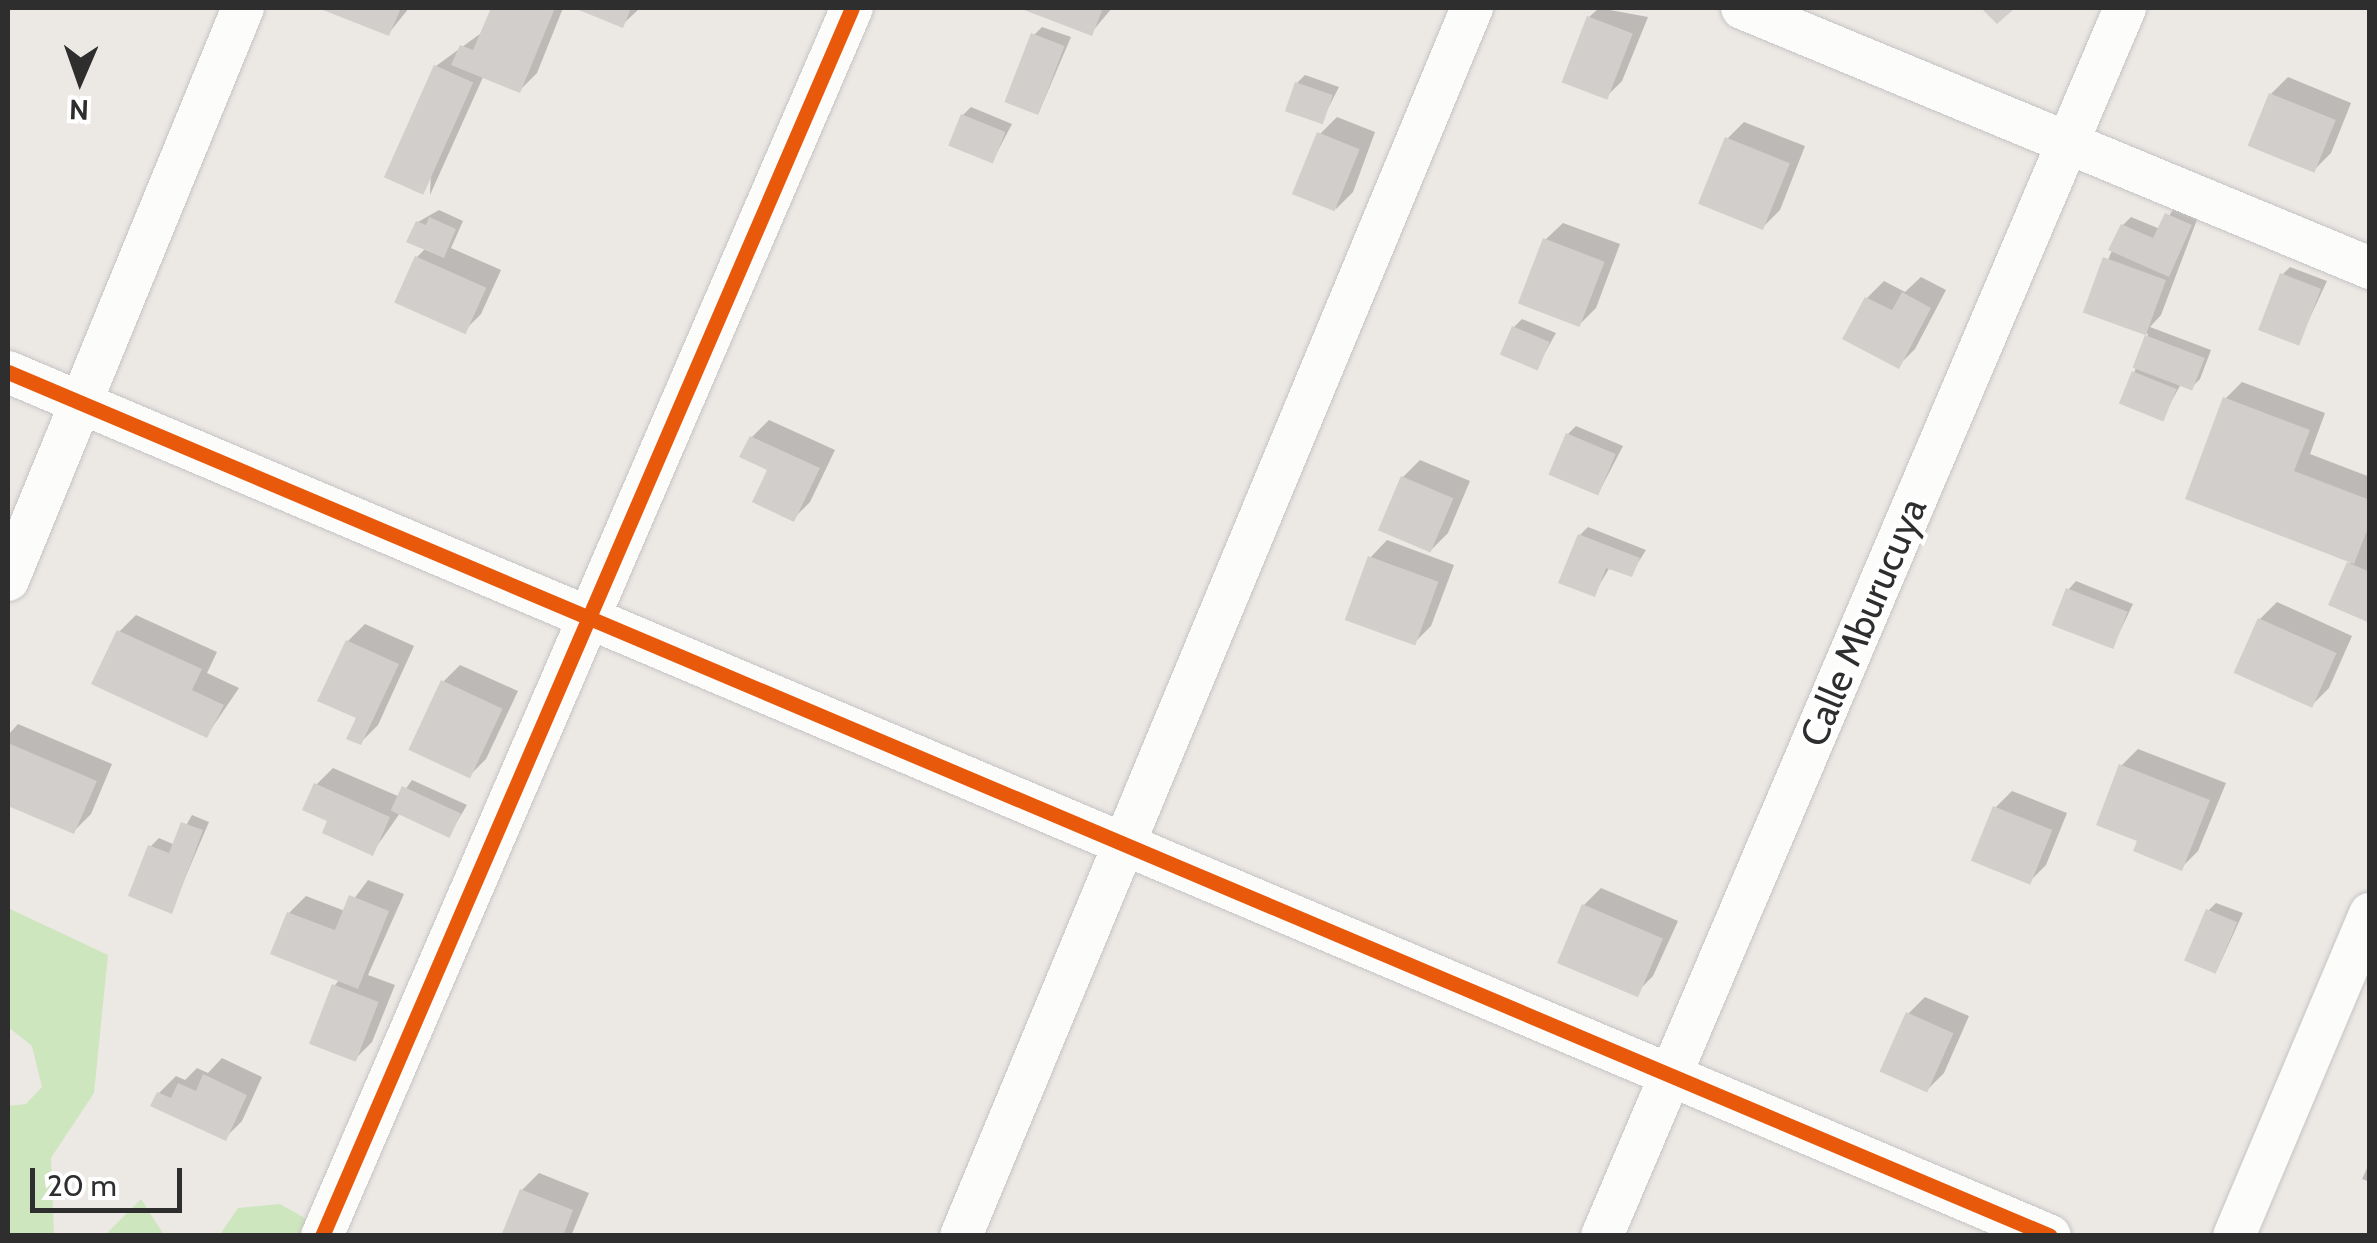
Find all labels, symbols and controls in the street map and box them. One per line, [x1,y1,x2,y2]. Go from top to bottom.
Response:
north arrow [30,30,130,130]
text: N [68,93,89,127]
street label: Calle Mburucuya [1790,491,1936,753]
scale bar [35,1148,188,1210]
text: 20 m [47,1167,117,1204]

